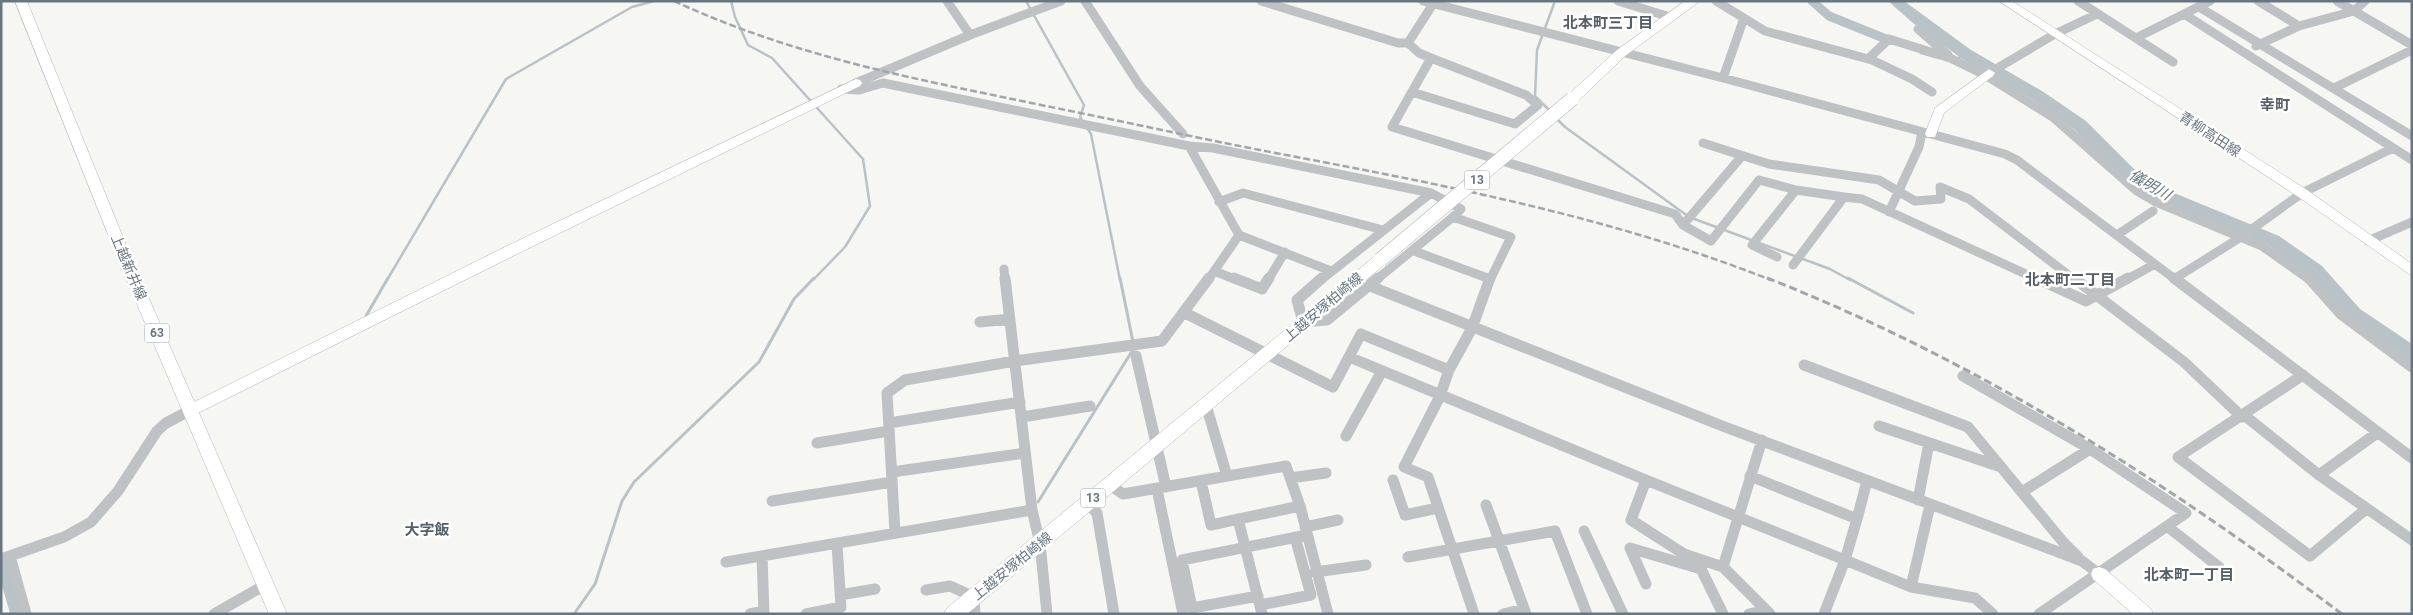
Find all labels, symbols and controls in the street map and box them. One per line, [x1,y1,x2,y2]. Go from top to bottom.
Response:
district label: 北本町三丁目 [1563,14,1653,32]
district label: 幸町 [2260,96,2290,114]
street label: 青柳高田線 [2176,108,2244,160]
water label: 儀明川 [2126,166,2176,205]
road number: 13 [1464,170,1490,190]
street label: 上越新井線 [108,232,150,302]
street label: 上越安塚柏崎線 [1280,269,1366,345]
district label: 北本町二丁目 [2025,271,2115,289]
road number: 63 [144,323,170,342]
road number: 13 [1080,488,1106,508]
district label: 大字飯 [404,521,450,539]
street label: 上越安塚柏崎線 [969,529,1055,603]
district label: 北本町一丁目 [2144,566,2234,584]

